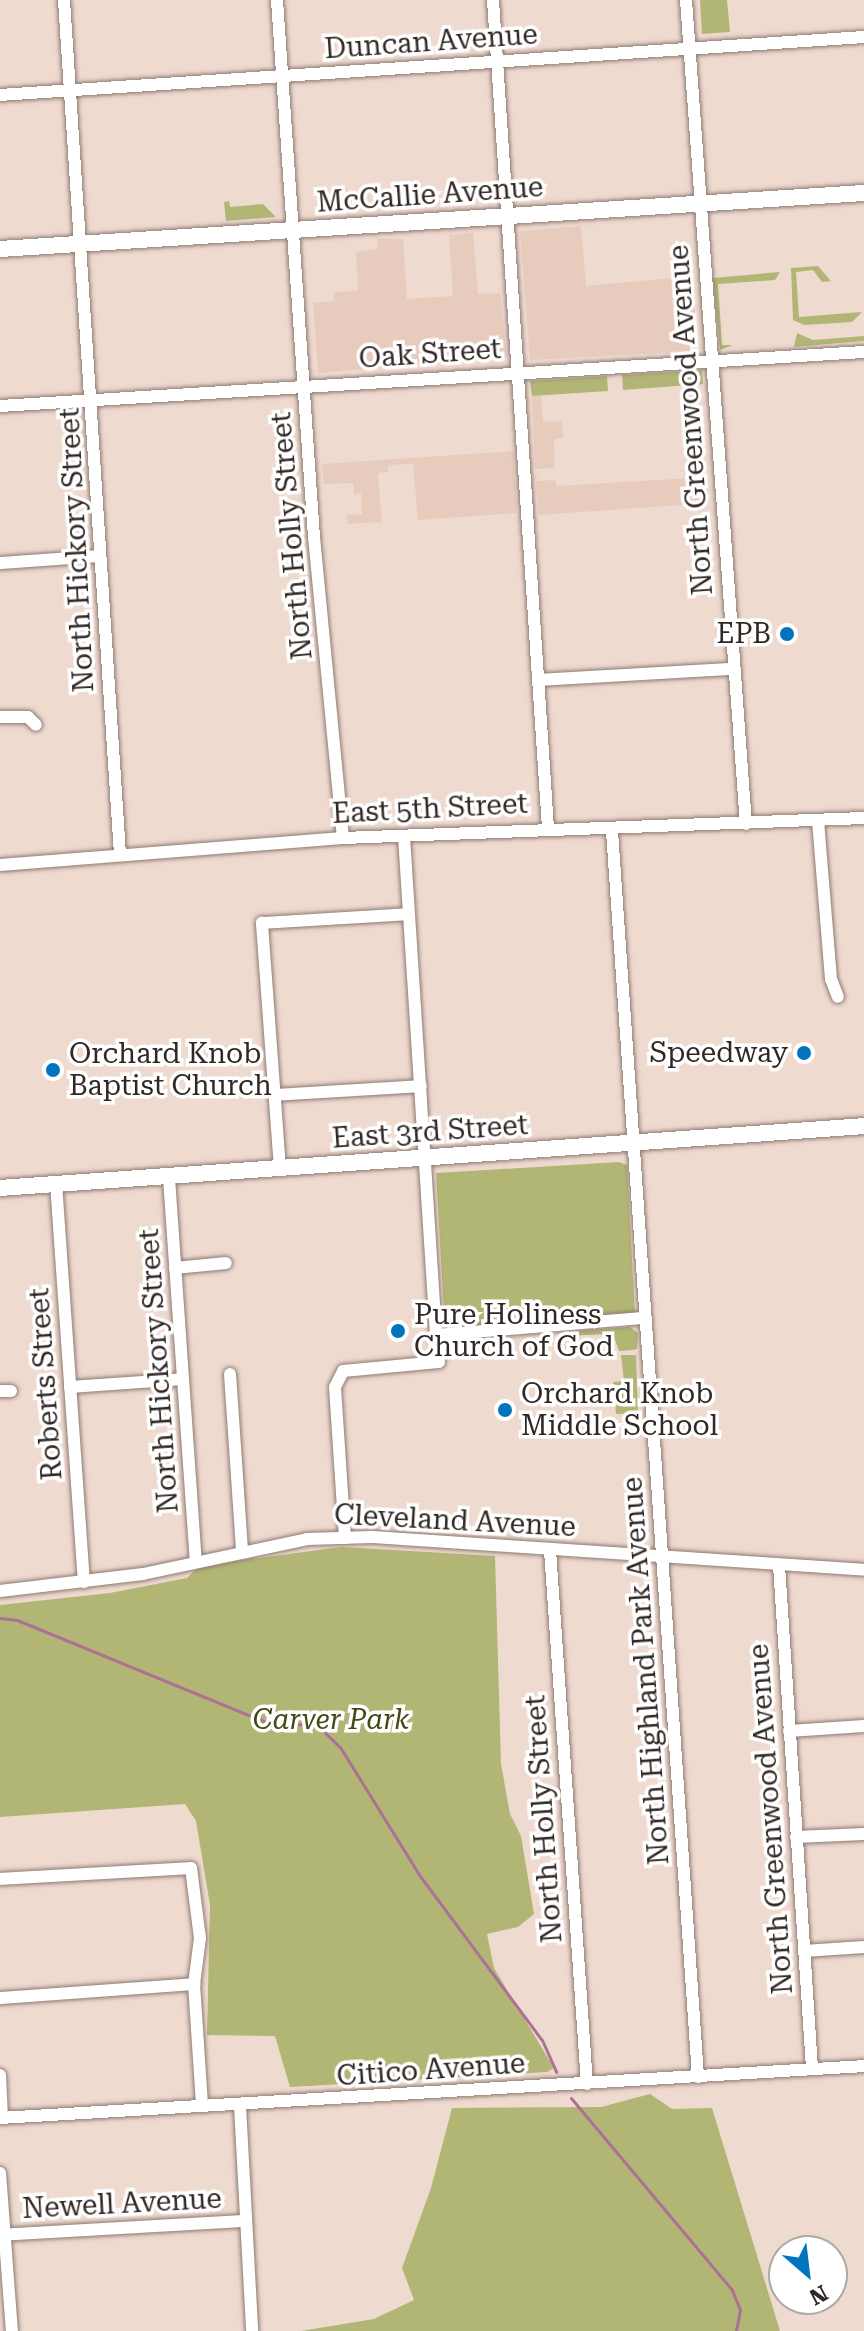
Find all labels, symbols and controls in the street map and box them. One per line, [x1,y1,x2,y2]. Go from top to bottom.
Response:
street label: Duncan Avenue [323,18,539,66]
street label: McCallie Avenue [316,170,544,220]
street label: North Greenwood Avenue [662,244,720,596]
street label: Oak Street [358,332,502,376]
street label: North Hickory Street [53,407,101,693]
street label: North Holly Street [264,411,320,661]
place label: EPB [717,617,771,651]
marker: EPB [778,625,796,643]
street label: East 5th Street [331,787,529,831]
place label: Speedway [650,1036,788,1070]
place label: Orchard Knob Baptist Church [69,1037,272,1103]
marker: Speedway [795,1044,813,1062]
marker: Orchard Knob Baptist Church [44,1061,62,1079]
street label: East 3rd Street [331,1108,529,1156]
street label: North Hickory Street [132,1228,186,1514]
street label: Roberts Street [23,1287,69,1481]
place label: Pure Holiness Church of God [414,1298,614,1364]
marker: Pure Holiness Church of God [389,1322,407,1340]
place label: Orchard Knob Middle School [521,1377,718,1443]
marker: Orchard Knob Middle School [496,1401,514,1419]
street label: North Highland Park Avenue [616,1476,676,1866]
street label: Cleveland Avenue [333,1498,577,1544]
street label: North Greenwood Avenue [742,1643,800,1995]
street label: North Holly Street [519,1694,569,1944]
park label: Carver Park [253,1703,409,1737]
street label: Citico Avenue [336,2047,526,2093]
street label: Newell Avenue [21,2182,223,2226]
north arrow [768,2235,848,2315]
text: N [805,2280,832,2310]

